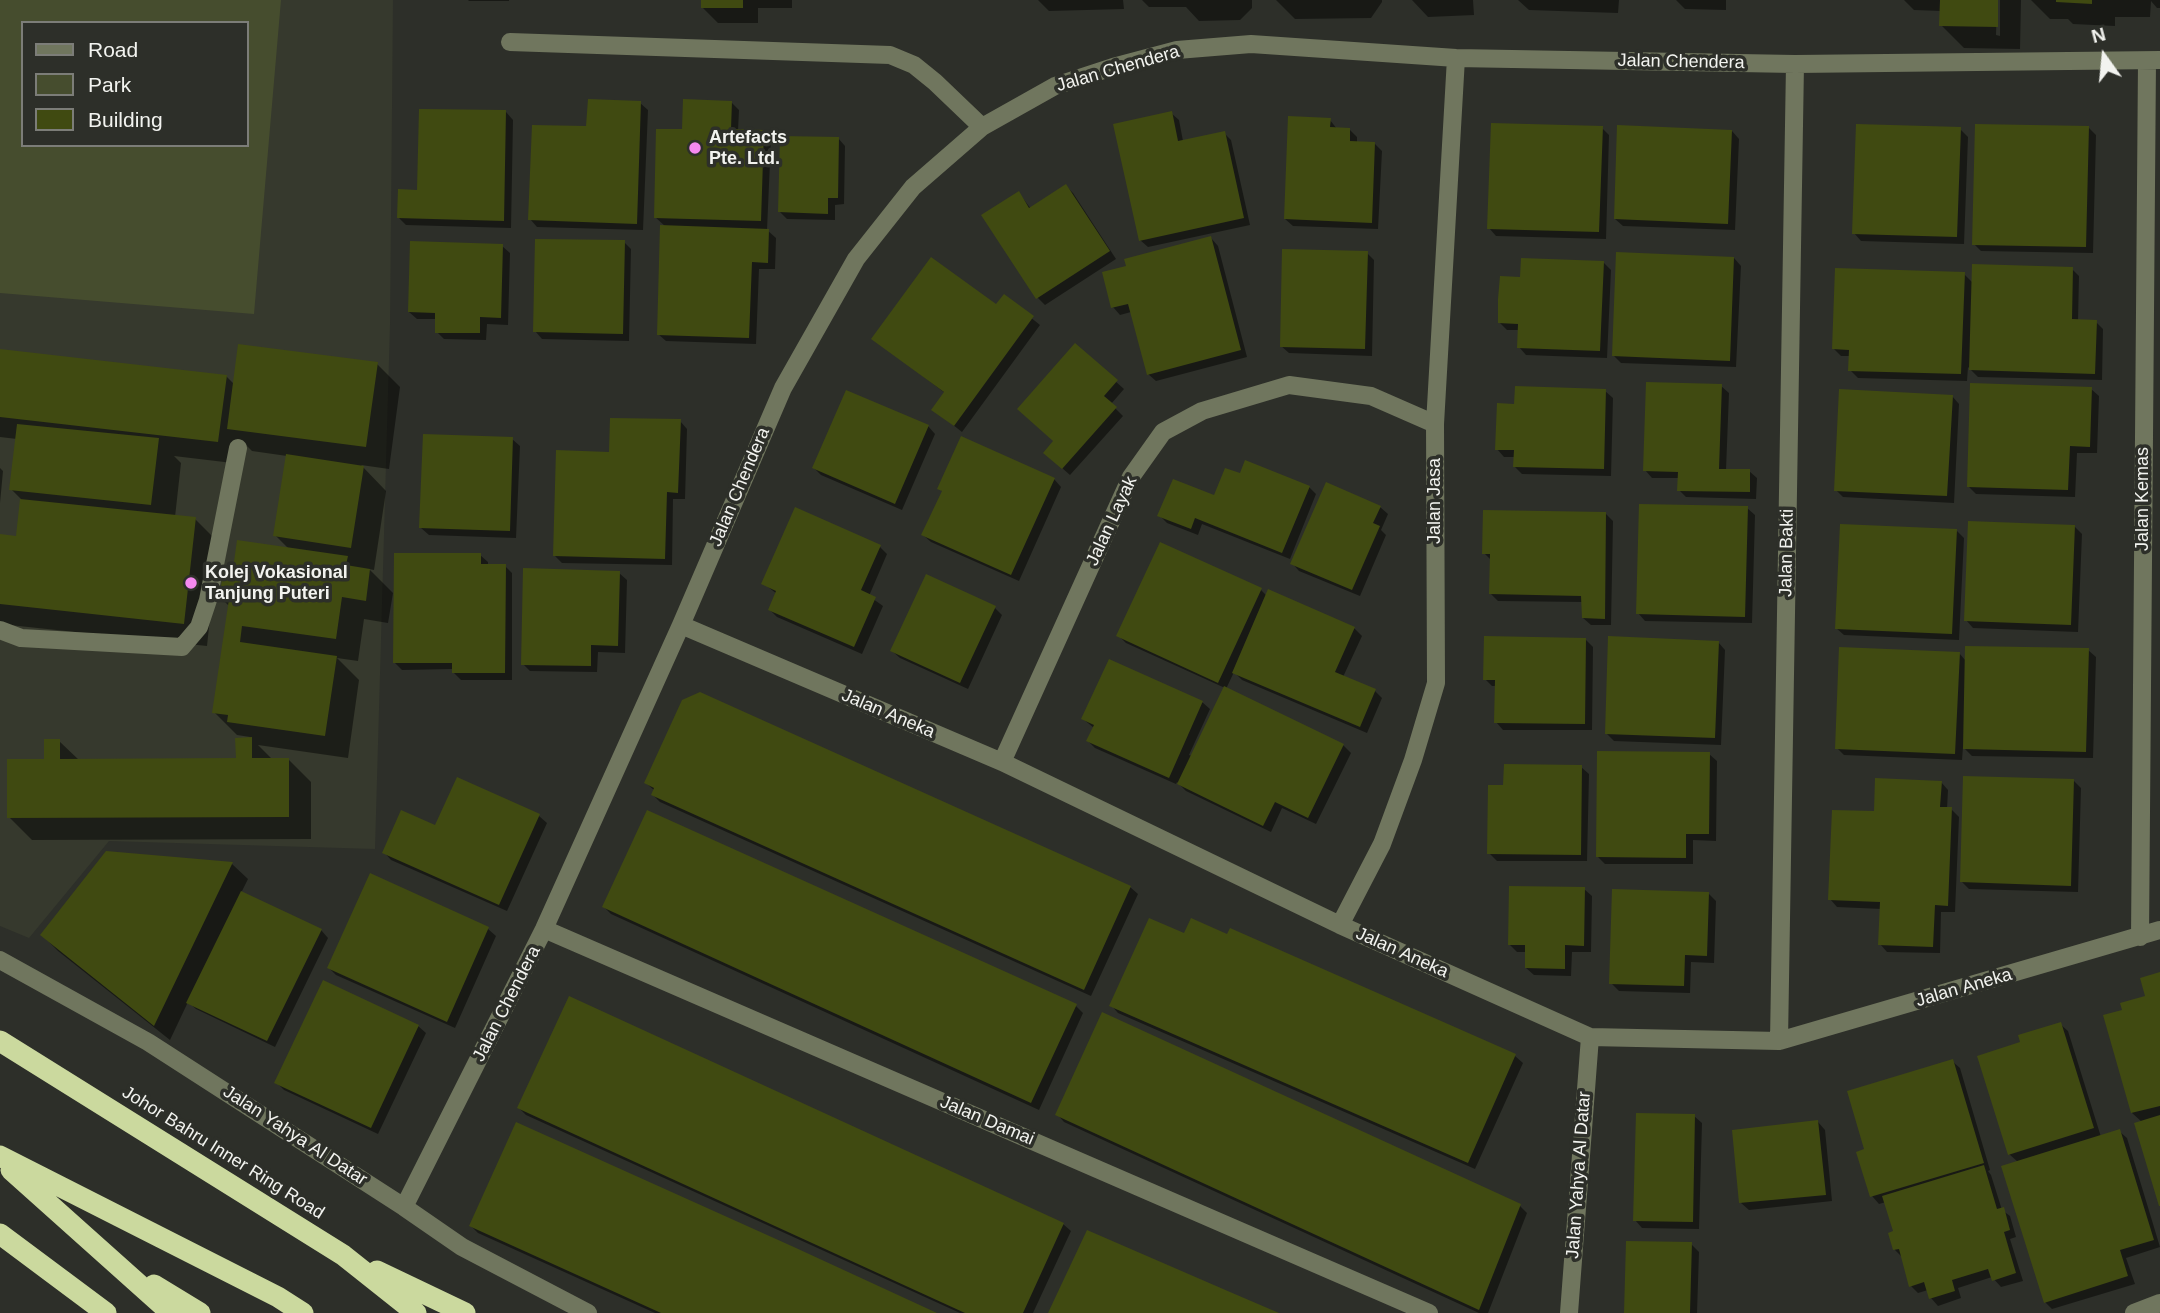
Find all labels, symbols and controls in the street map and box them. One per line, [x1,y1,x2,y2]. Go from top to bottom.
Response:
legend [21,21,248,147]
north arrow [2069,21,2139,91]
text: N [2089,23,2108,47]
text: Road [88,38,138,61]
street label: Jalan Chendera [1054,41,1182,97]
street label: Jalan Chendera [1617,50,1745,74]
text: Park [88,73,131,96]
text: Building [88,108,163,131]
place label: Artefacts Pte. Ltd. [709,127,787,170]
marker: Artefacts Pte. Ltd. [687,140,703,156]
street label: Jalan Chendera [705,424,775,550]
street label: Jalan Kemas [2132,447,2154,551]
street label: Jalan Jasa [1424,458,1446,544]
street label: Jalan Layak [1082,473,1142,569]
street label: Jalan Bakti [1775,509,1799,597]
place label: Kolej Vokasional Tanjung Puteri [205,562,348,604]
marker: Kolej Vokasional Tanjung Puteri [183,575,199,591]
street label: Jalan Aneka [838,685,938,743]
street label: Jalan Aneka [1352,923,1452,983]
street label: Jalan Chendera [469,942,545,1066]
street label: Jalan Aneka [1913,964,2015,1012]
street label: Jalan Yahya Al Datar [219,1081,371,1191]
street label: Johor Bahru Inner Ring Road [118,1082,328,1224]
street label: Jalan Yahya Al Datar [1562,1091,1596,1259]
street label: Jalan Damai [937,1092,1037,1150]

